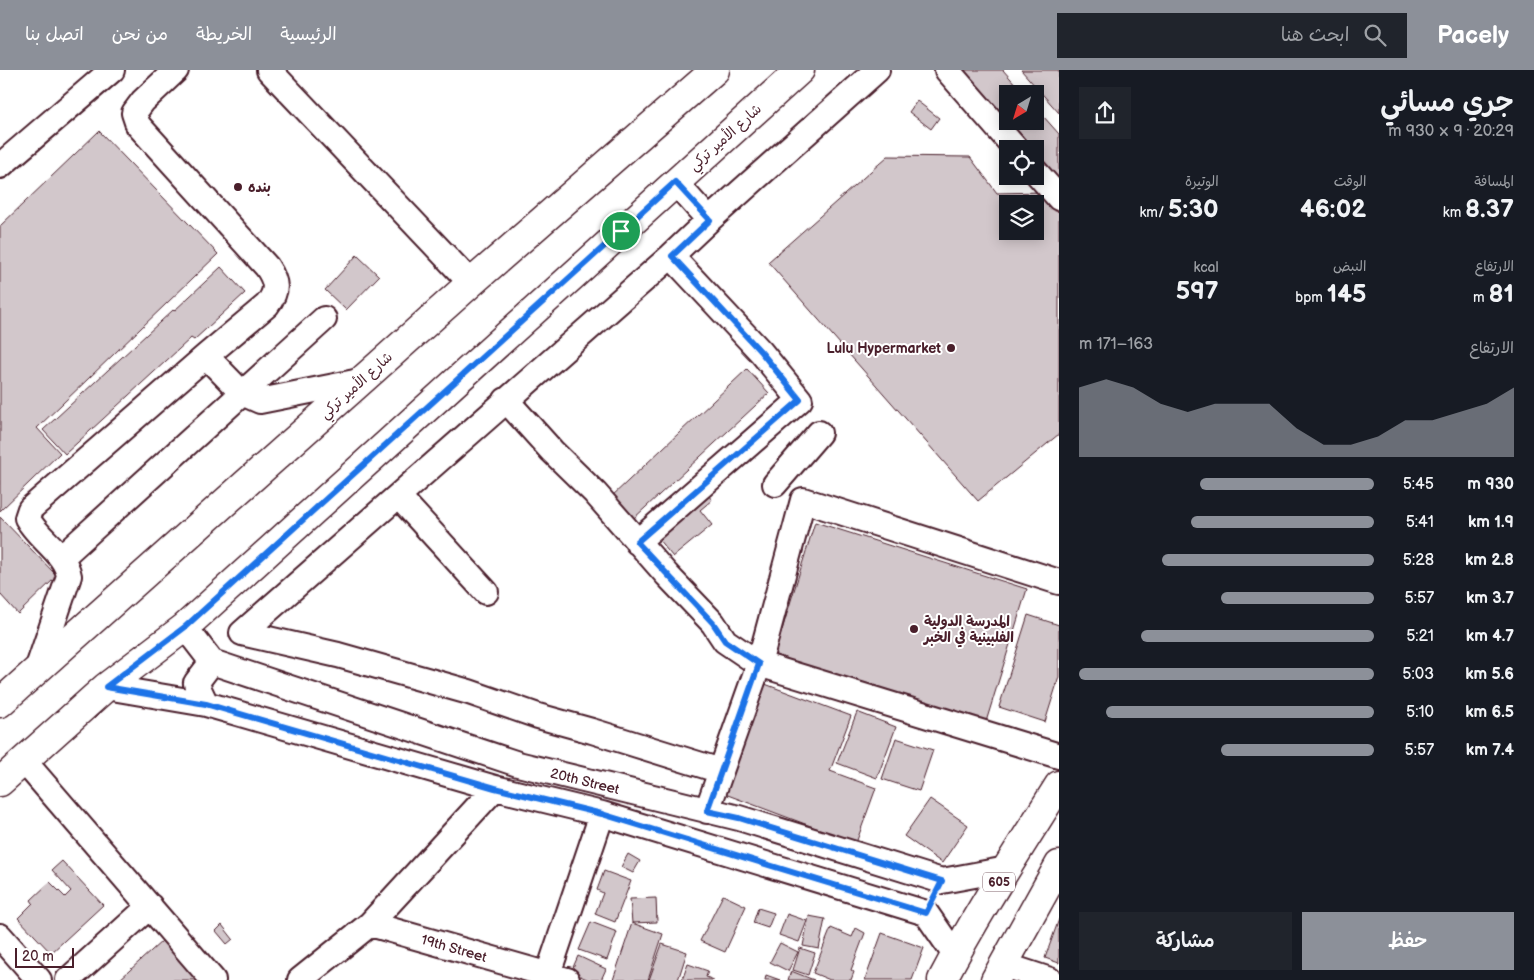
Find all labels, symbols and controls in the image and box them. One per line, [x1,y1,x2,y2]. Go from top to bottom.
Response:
search box [1057,13,1407,58]
icon: search [1361,21,1389,49]
text: Pacely [1437,21,1509,50]
text: اتصل بنا [25,24,84,45]
text: من نحن [112,24,168,45]
text: الخريطة [196,24,252,45]
text: الرئيسية [280,24,337,45]
text: ابحث هنا [1281,24,1349,47]
north arrow [999,85,1044,130]
map controls [999,85,1044,240]
text: جري مسائي [1380,86,1514,119]
button: share [1079,87,1131,139]
street label: شارع الأمير تركي [685,100,768,177]
text: 20:29 · 9 × 930 m [1388,122,1514,141]
button: locate [999,140,1044,185]
text: الوتيرة [1185,173,1219,190]
text: الوقت [1334,173,1366,190]
text: المسافة [1474,173,1514,190]
place label: بنده [248,179,271,196]
marker: بنده [232,181,244,193]
text: 5:30 [1168,194,1219,225]
text: 46:02 [1300,194,1366,225]
text: 8.37 [1465,194,1514,225]
button: layers [999,195,1044,240]
text: /km [1140,204,1168,221]
text: km [1443,204,1465,221]
pin [600,210,642,252]
icon: arrive [607,217,635,245]
text: النبض [1333,258,1366,275]
text: الارتفاع [1475,258,1514,275]
text: kcal [1194,259,1219,276]
text: 597 [1176,276,1219,307]
text: 145 [1327,279,1366,310]
text: 81 [1488,279,1514,310]
text: bpm [1295,289,1327,306]
text: m [1473,289,1488,306]
text: 163–171 m [1079,335,1153,354]
text: الارتفاع [1469,339,1514,358]
place label: Lulu Hypermarket [826,340,941,357]
marker: Lulu Hypermarket [945,342,957,354]
street label: شارع الأمير تركي [316,348,399,425]
text: 5:45 [1403,475,1434,494]
text: 930 m [1467,475,1514,494]
text: 5:41 [1406,513,1434,532]
text: 1.9 km [1468,513,1514,532]
text: 5:28 [1403,551,1434,570]
text: 2.8 km [1465,551,1514,570]
text: 5:57 [1405,589,1434,608]
text: 3.7 km [1466,589,1514,608]
place label: المدرسة الدولية الفلبينية في الخبر [922,613,1014,648]
marker: المدرسة الدولية الفلبينية في الخبر [908,623,920,635]
text: 5:21 [1406,627,1434,646]
text: 4.7 km [1466,627,1514,646]
text: 5:03 [1402,665,1434,684]
text: 5.6 km [1465,665,1514,684]
text: 5:10 [1406,703,1434,722]
text: 6.5 km [1465,703,1514,722]
text: 5:57 [1405,741,1434,760]
text: 7.4 km [1466,741,1514,760]
street label: 20th Street [549,765,622,798]
road number: 605 [983,872,1015,892]
button: مشاركة [1079,912,1292,970]
button: حفظ [1302,912,1514,970]
street label: 19th Street [419,931,489,966]
scale bar [15,945,74,968]
text: 20 m [22,948,54,965]

